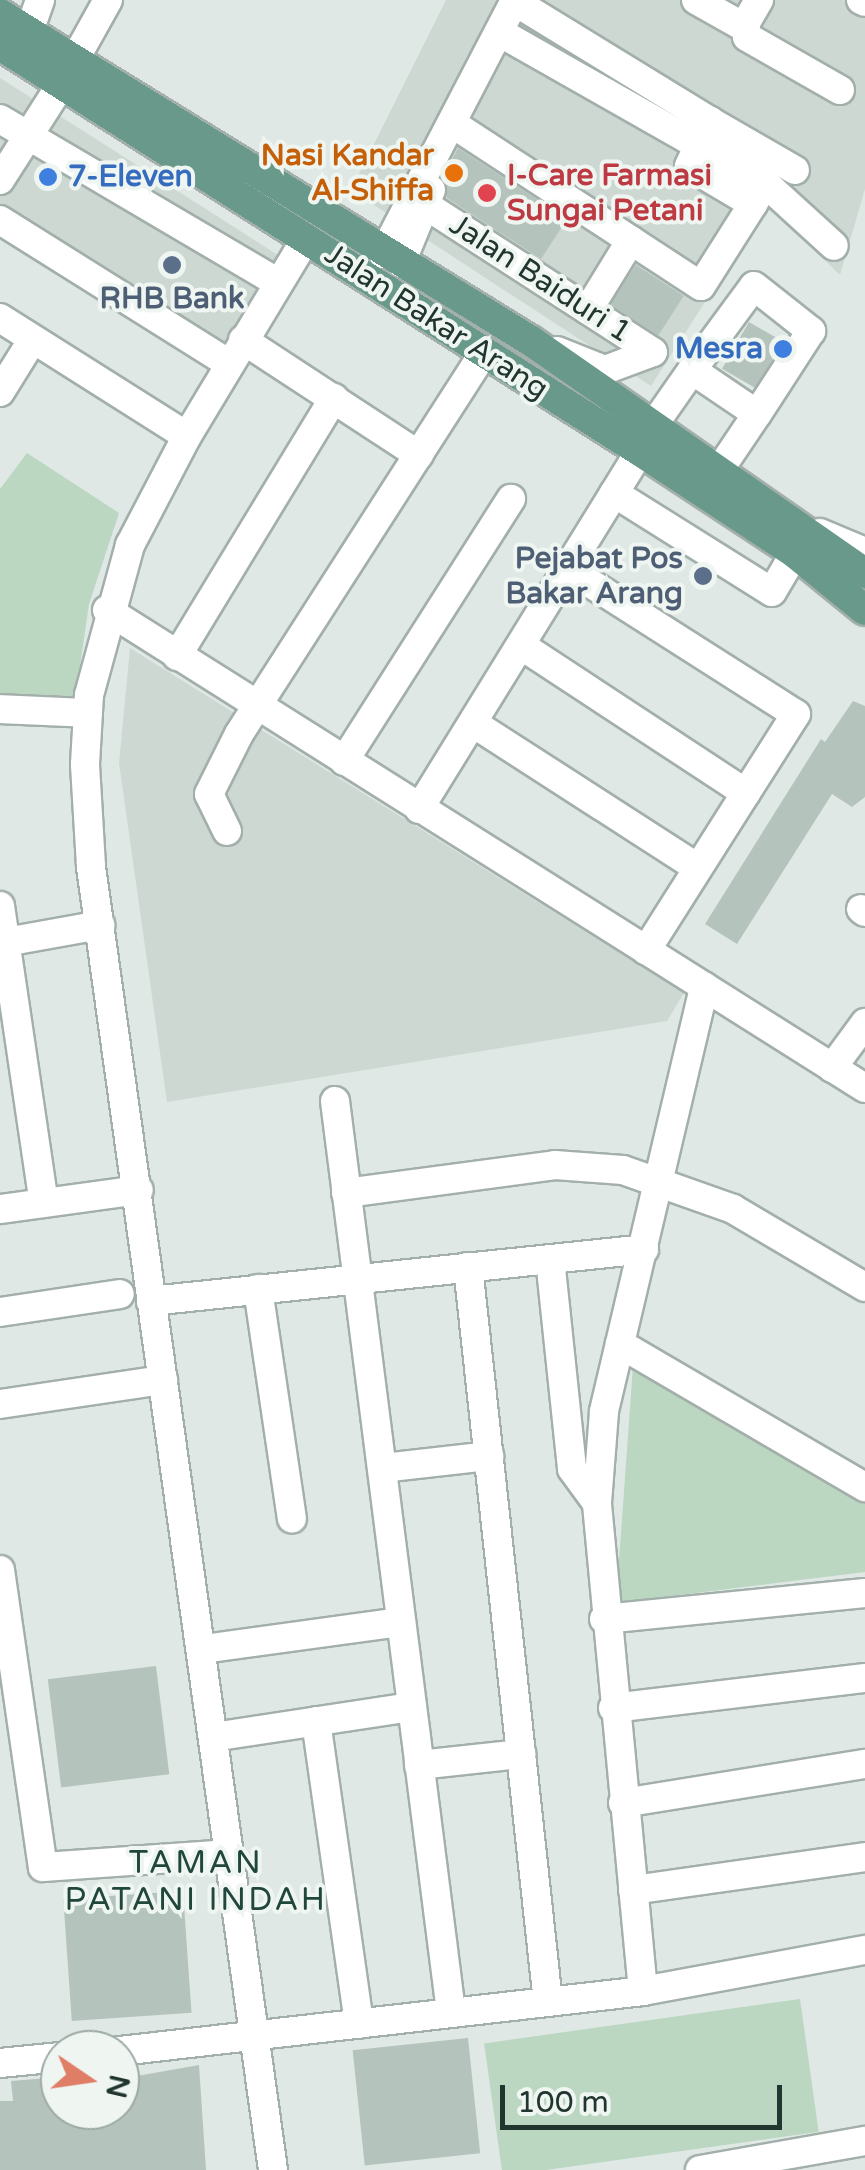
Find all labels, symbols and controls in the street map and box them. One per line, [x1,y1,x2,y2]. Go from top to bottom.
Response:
place label: Nasi Kandar Al-Shiffa [261,138,434,208]
place label: I-Care Farmasi Sungai Petani [507,158,712,228]
place label: 7-Eleven [68,159,193,195]
marker: Nasi Kandar Al-Shiffa [443,162,465,184]
marker: 7-Eleven [37,166,59,188]
marker: I-Care Farmasi Sungai Petani [476,182,498,204]
street label: Jalan Baiduri 1 [442,207,638,351]
street label: Jalan Bakar Arang [318,236,554,408]
marker: RHB Bank [161,254,183,276]
place label: RHB Bank [100,281,244,317]
place label: Mesra [675,331,763,367]
marker: Mesra [772,338,794,360]
place label: Pejabat Pos Bakar Arang [505,541,683,612]
marker: Pejabat Pos Bakar Arang [692,565,714,587]
district label: TAMAN PATANI INDAH [65,1845,327,1920]
north arrow [40,2030,140,2130]
scale bar [505,2065,788,2127]
text: N [98,2072,136,2101]
text: 100 m [517,2084,609,2121]

